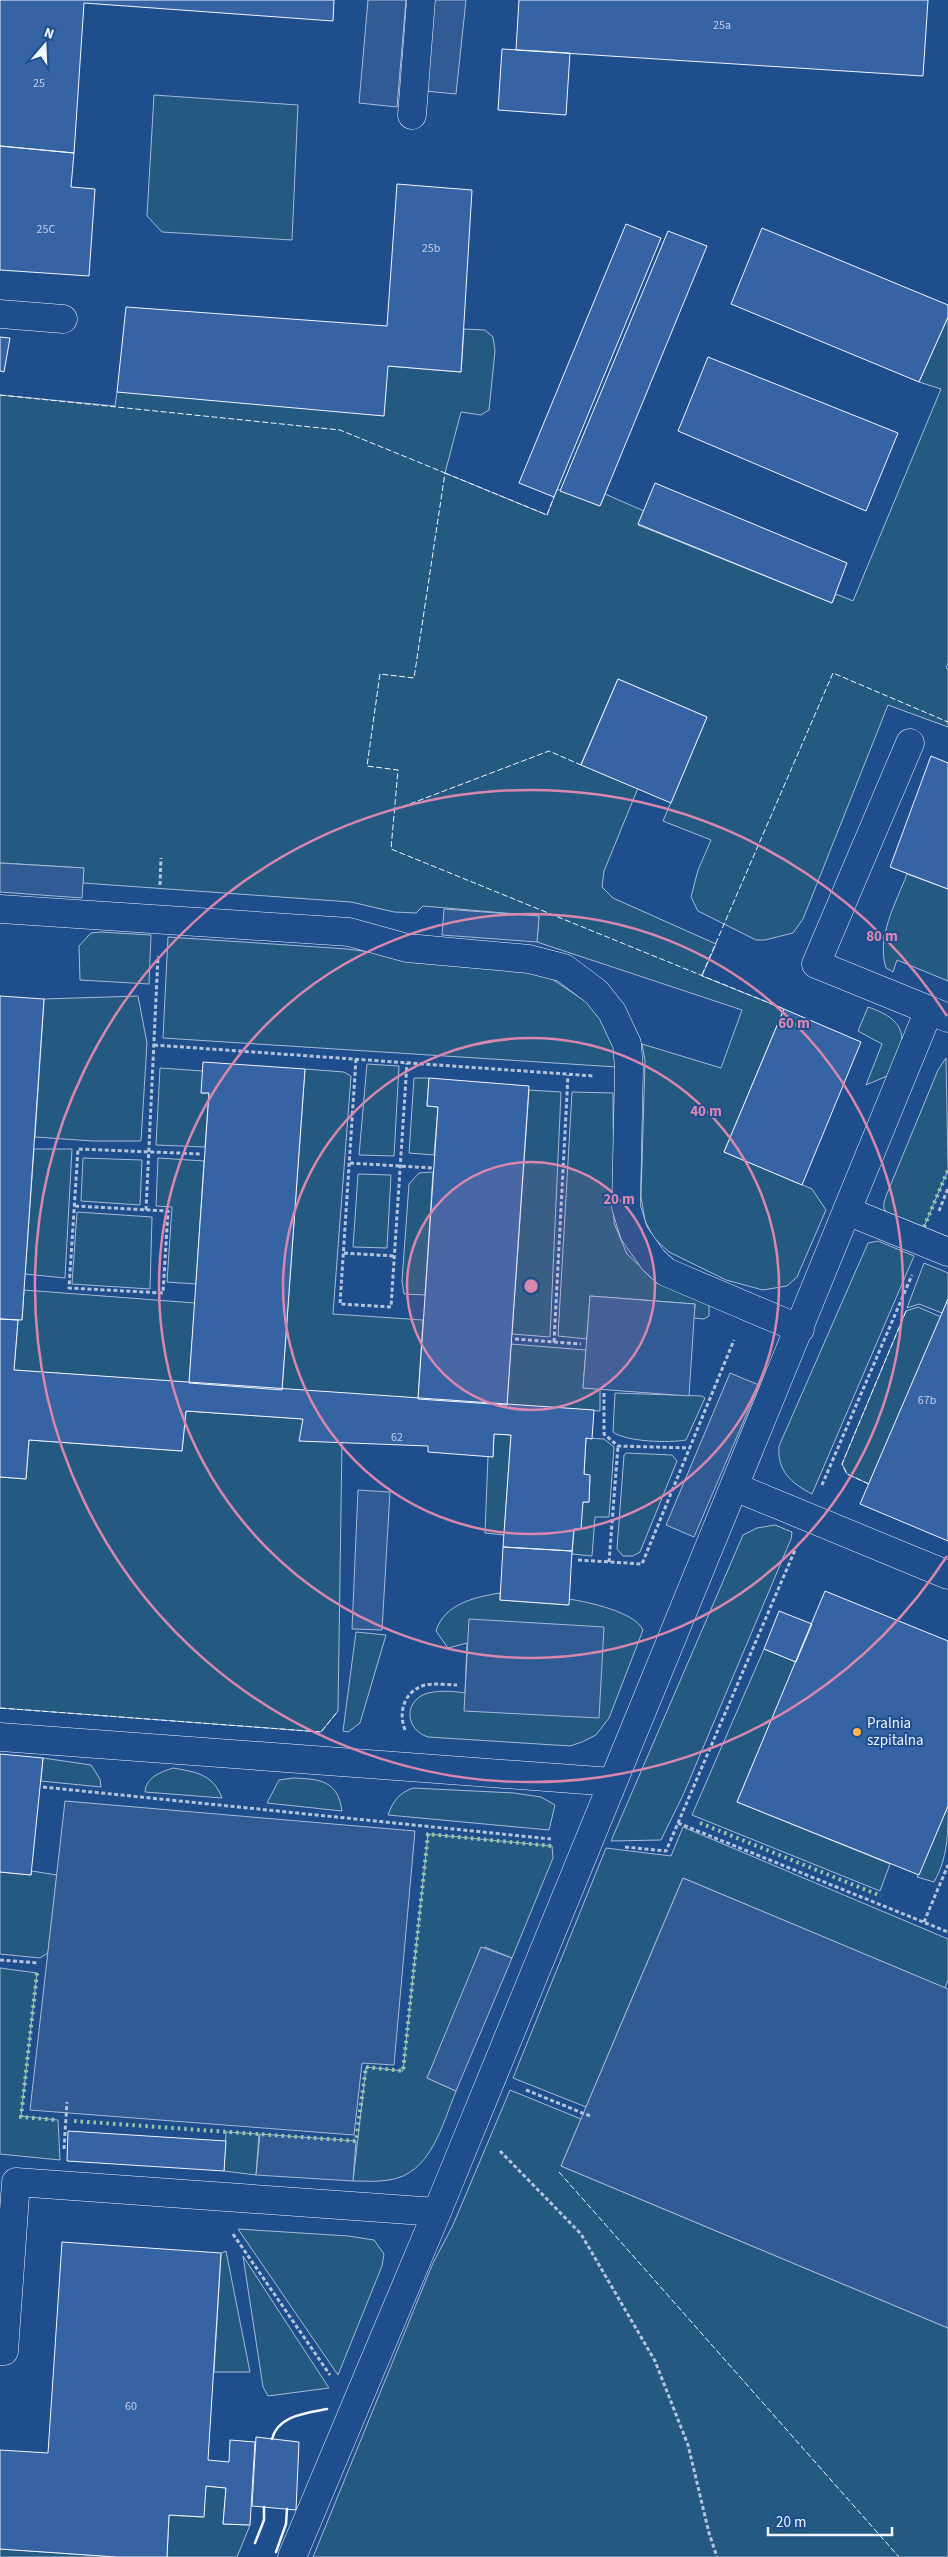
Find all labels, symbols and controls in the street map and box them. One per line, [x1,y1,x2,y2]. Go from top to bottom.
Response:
house number: 25a [713,17,731,34]
north arrow [20,20,70,70]
text: N [41,23,57,45]
house number: 25 [33,75,45,92]
house number: 25C [37,221,56,238]
house number: 25b [422,240,441,257]
text: 80 m [866,926,898,947]
text: 60 m [778,1013,810,1034]
text: 40 m [690,1101,722,1122]
text: 20 m [603,1189,635,1210]
centre of rings [522,1277,540,1295]
house number: 67b [918,1392,937,1409]
house number: 62 [391,1429,403,1446]
place label: Pralnia szpitalna [867,1713,924,1751]
marker: Pralnia szpitalna [851,1726,863,1738]
house number: 60 [125,2398,137,2415]
scale bar [768,2504,892,2536]
text: 20 m [776,2512,806,2533]

